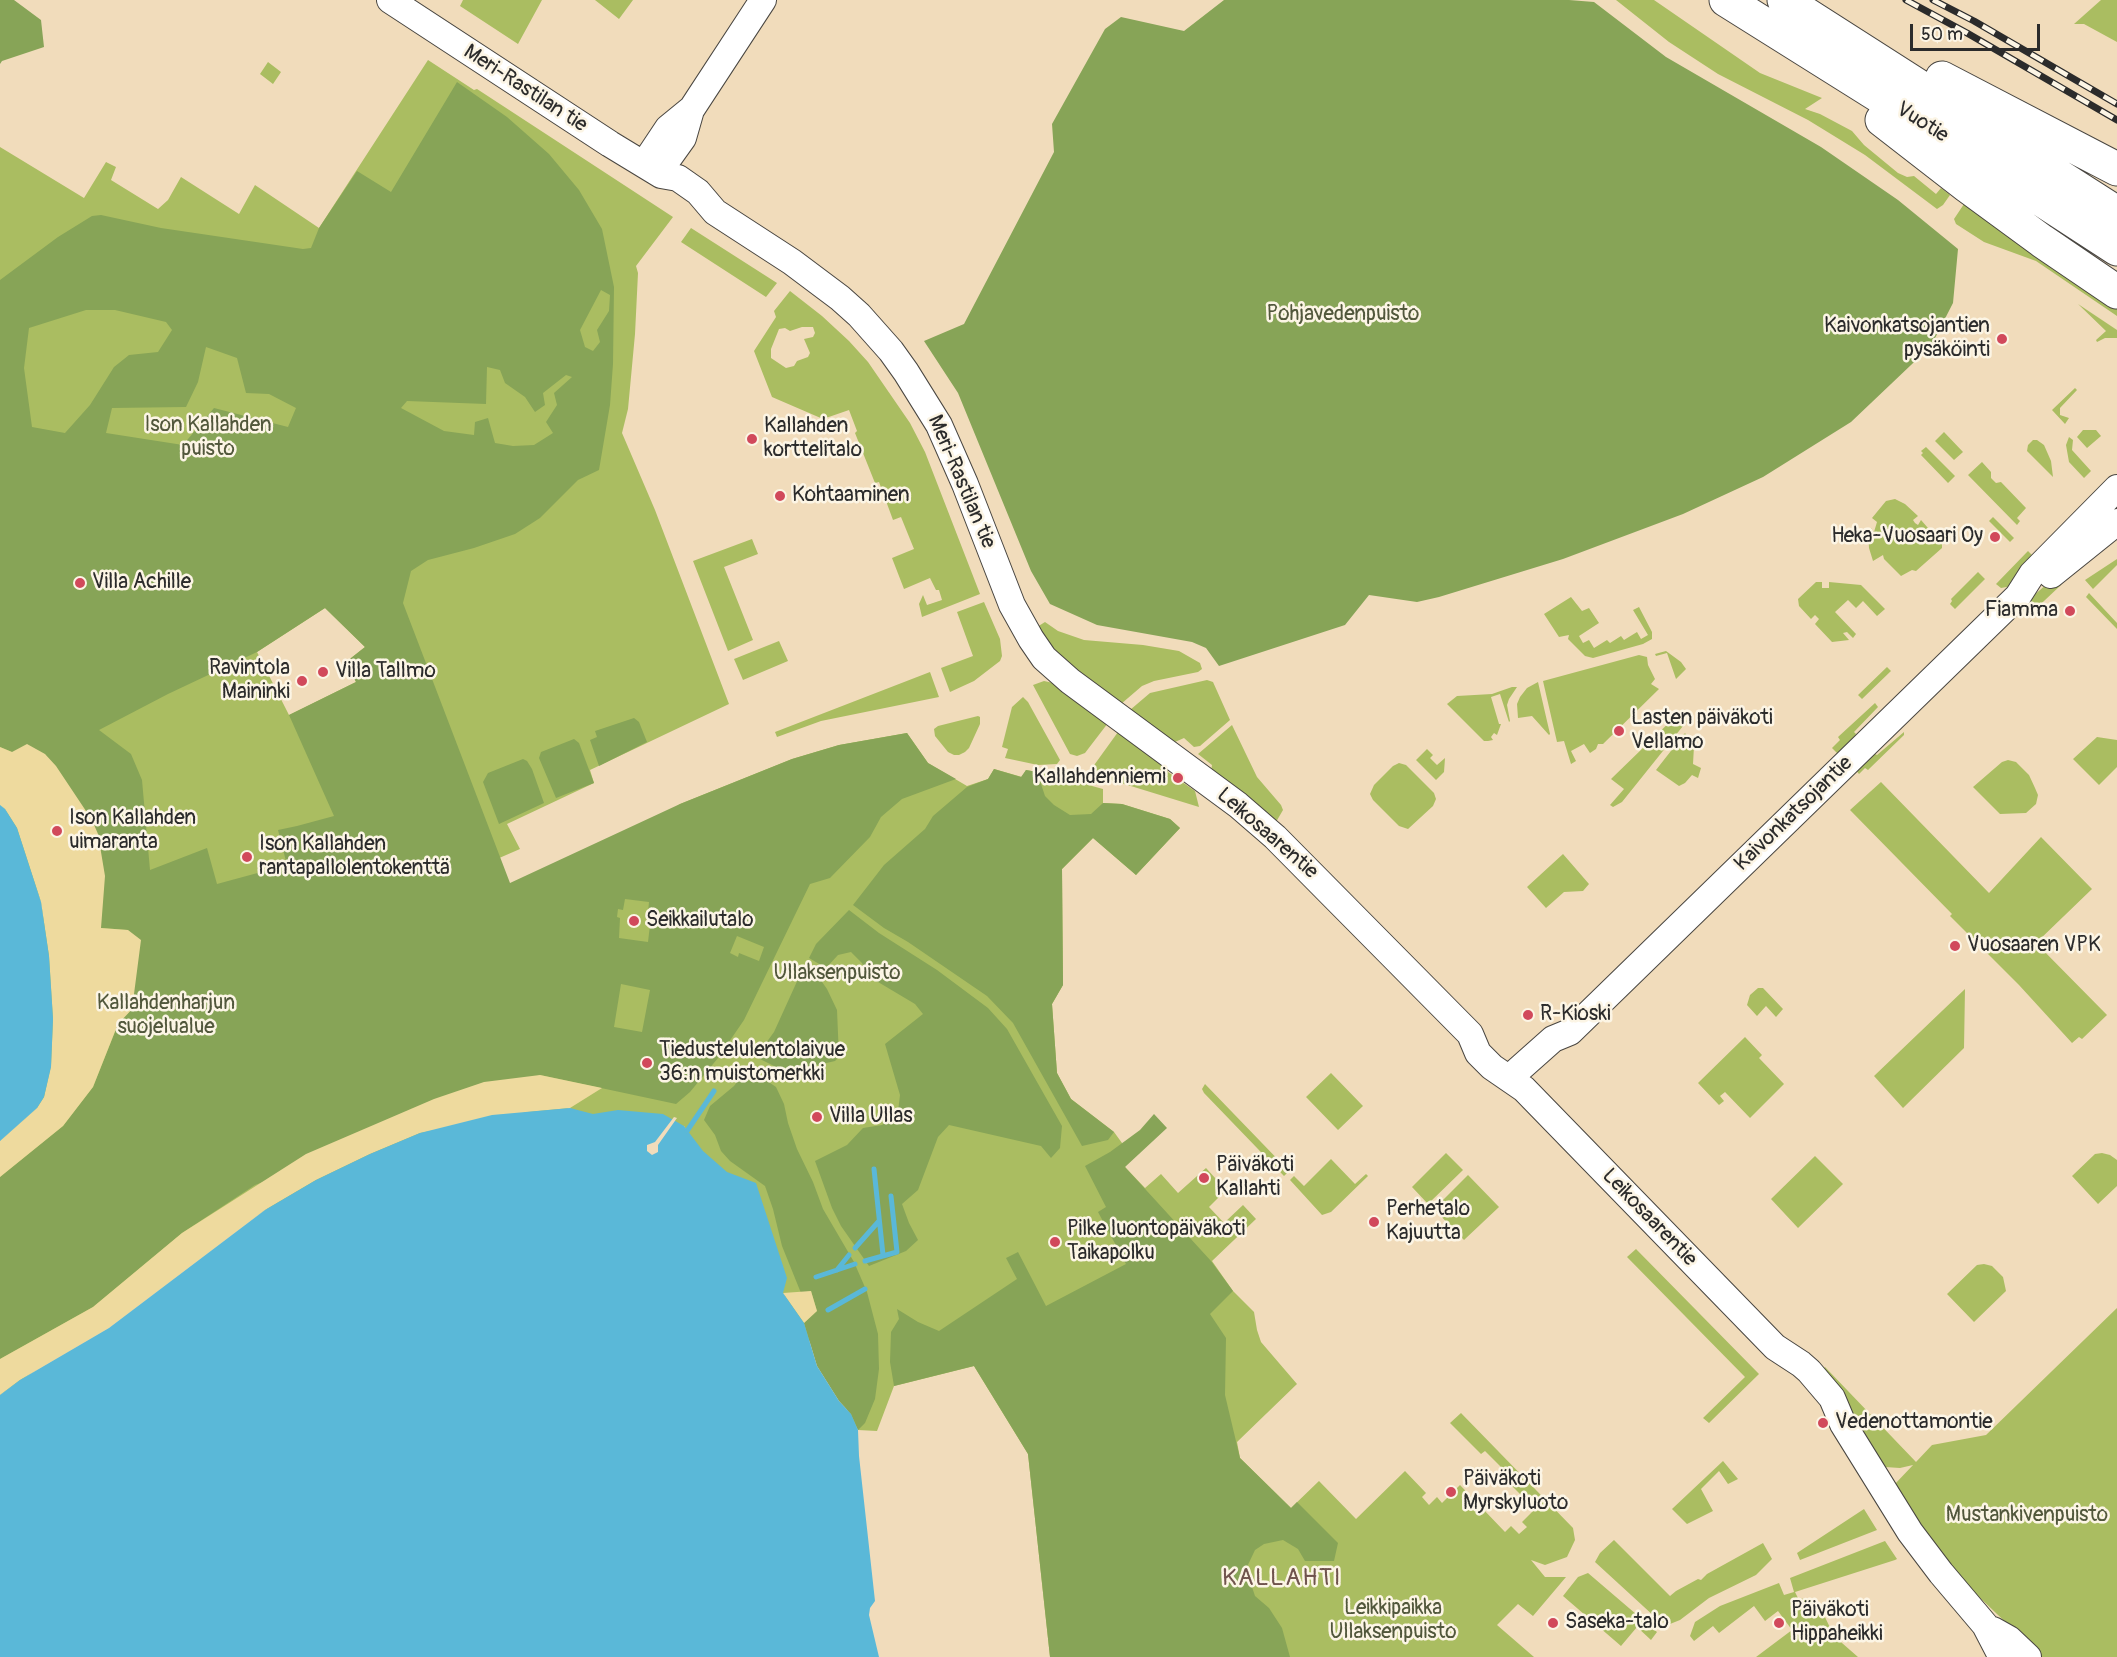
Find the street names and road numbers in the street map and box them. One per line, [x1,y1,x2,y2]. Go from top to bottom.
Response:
street label: Meri-Rastilan tie [458,40,592,138]
street label: Vuotie [1891,97,1953,149]
street label: Meri-Rastilan tie [922,412,1000,552]
street label: Kaivonkatsojantie [1730,751,1858,877]
street label: Leikosaarentie [1211,783,1323,885]
street label: Leikosaarentie [1596,1164,1702,1272]

